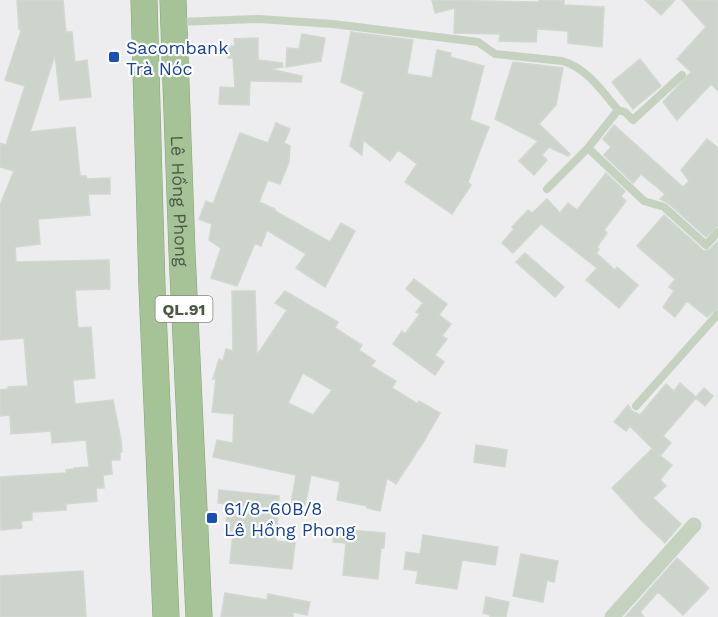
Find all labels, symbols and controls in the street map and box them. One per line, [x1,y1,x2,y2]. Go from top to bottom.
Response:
place label: Sacombank Trà Nóc [126,37,228,79]
marker: Sacombank Trà Nóc [107,50,121,64]
street label: Lê Hồng Phong [167,135,193,267]
road number: QL.91 [156,296,213,322]
place label: 61/8-60B/8 Lê Hồng Phong [224,498,356,540]
marker: 61/8-60B/8 Lê Hồng Phong [205,511,219,525]

